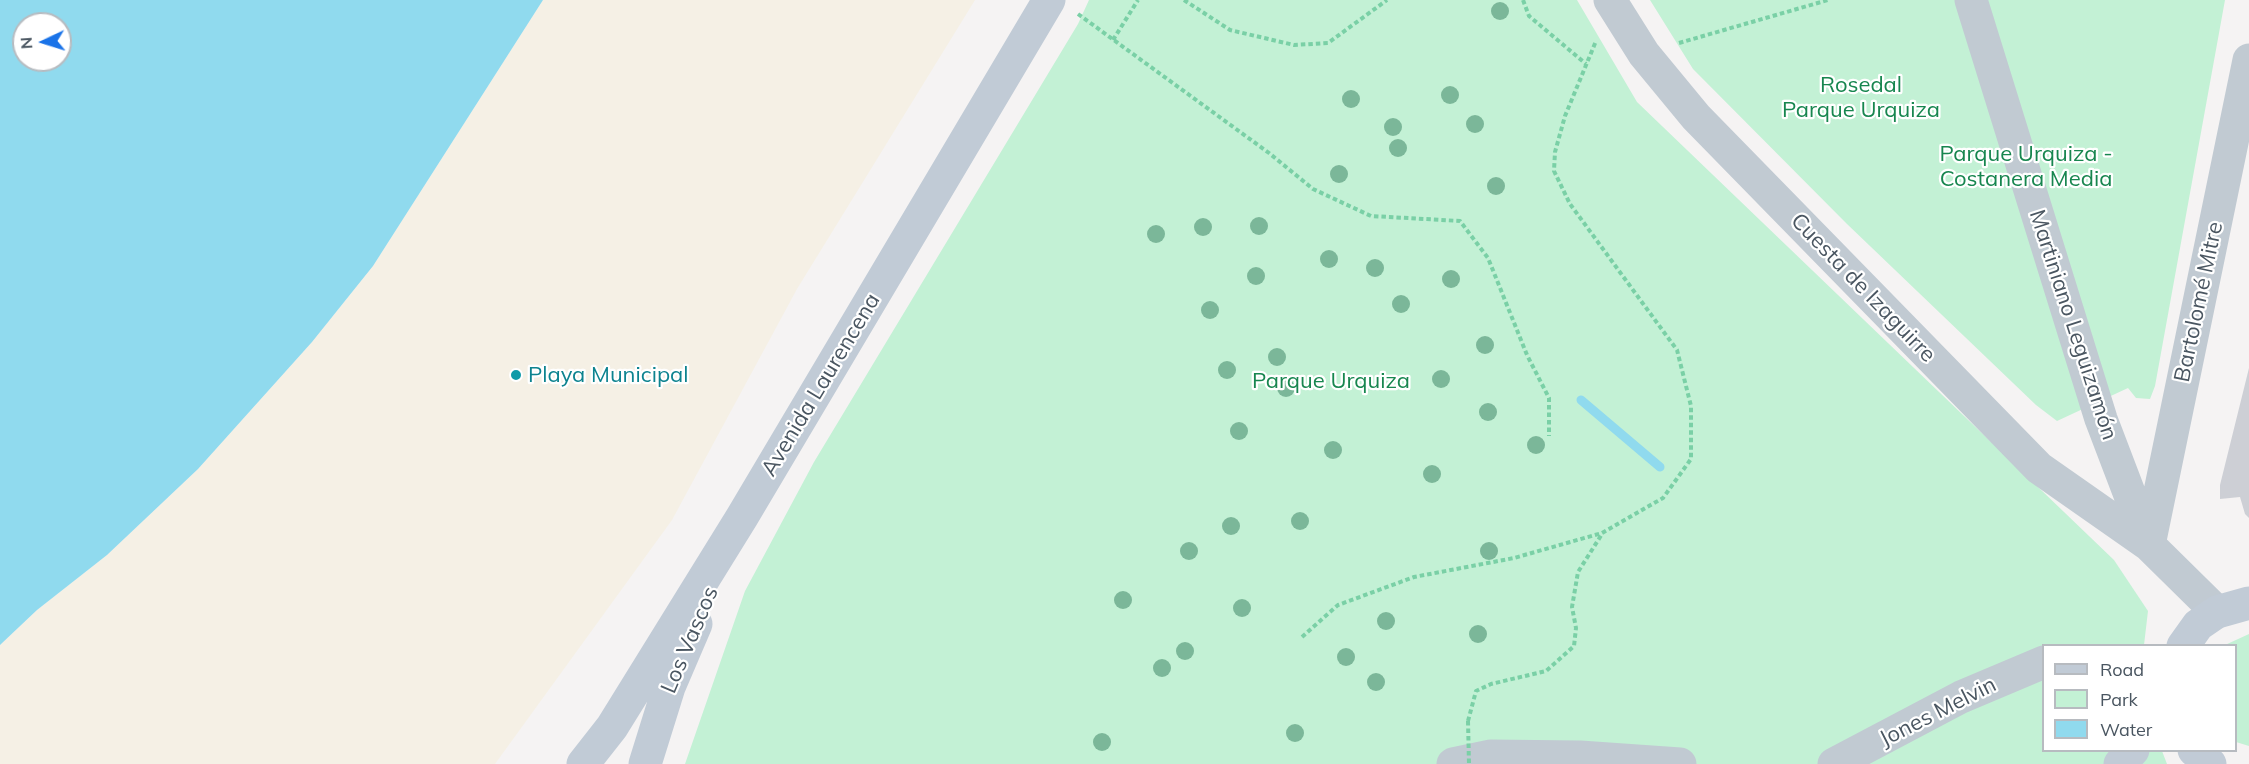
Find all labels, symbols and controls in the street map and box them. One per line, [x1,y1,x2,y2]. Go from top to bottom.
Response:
north arrow [12,12,72,72]
text: N [16,36,36,50]
park label: Rosedal Parque Urquiza [1782,72,1940,124]
park label: Parque Urquiza - Costanera Media [1939,141,2113,192]
street label: Martiniano Leguizamón [2023,207,2123,443]
street label: Cuesta de Izaguirre [1785,208,1941,368]
street label: Bartolomé Mitre [2169,219,2229,385]
street label: Avenida Laurencena [756,289,886,481]
place label: Playa Municipal [528,362,689,388]
marker: Playa Municipal [509,368,523,382]
park label: Parque Urquiza [1252,368,1410,394]
street label: Los Vascos [656,583,724,697]
legend [2042,644,2237,752]
text: Road [2100,658,2144,681]
street label: Jones Melvin [1875,671,2001,753]
text: Park [2100,688,2138,711]
text: Water [2100,718,2152,741]

